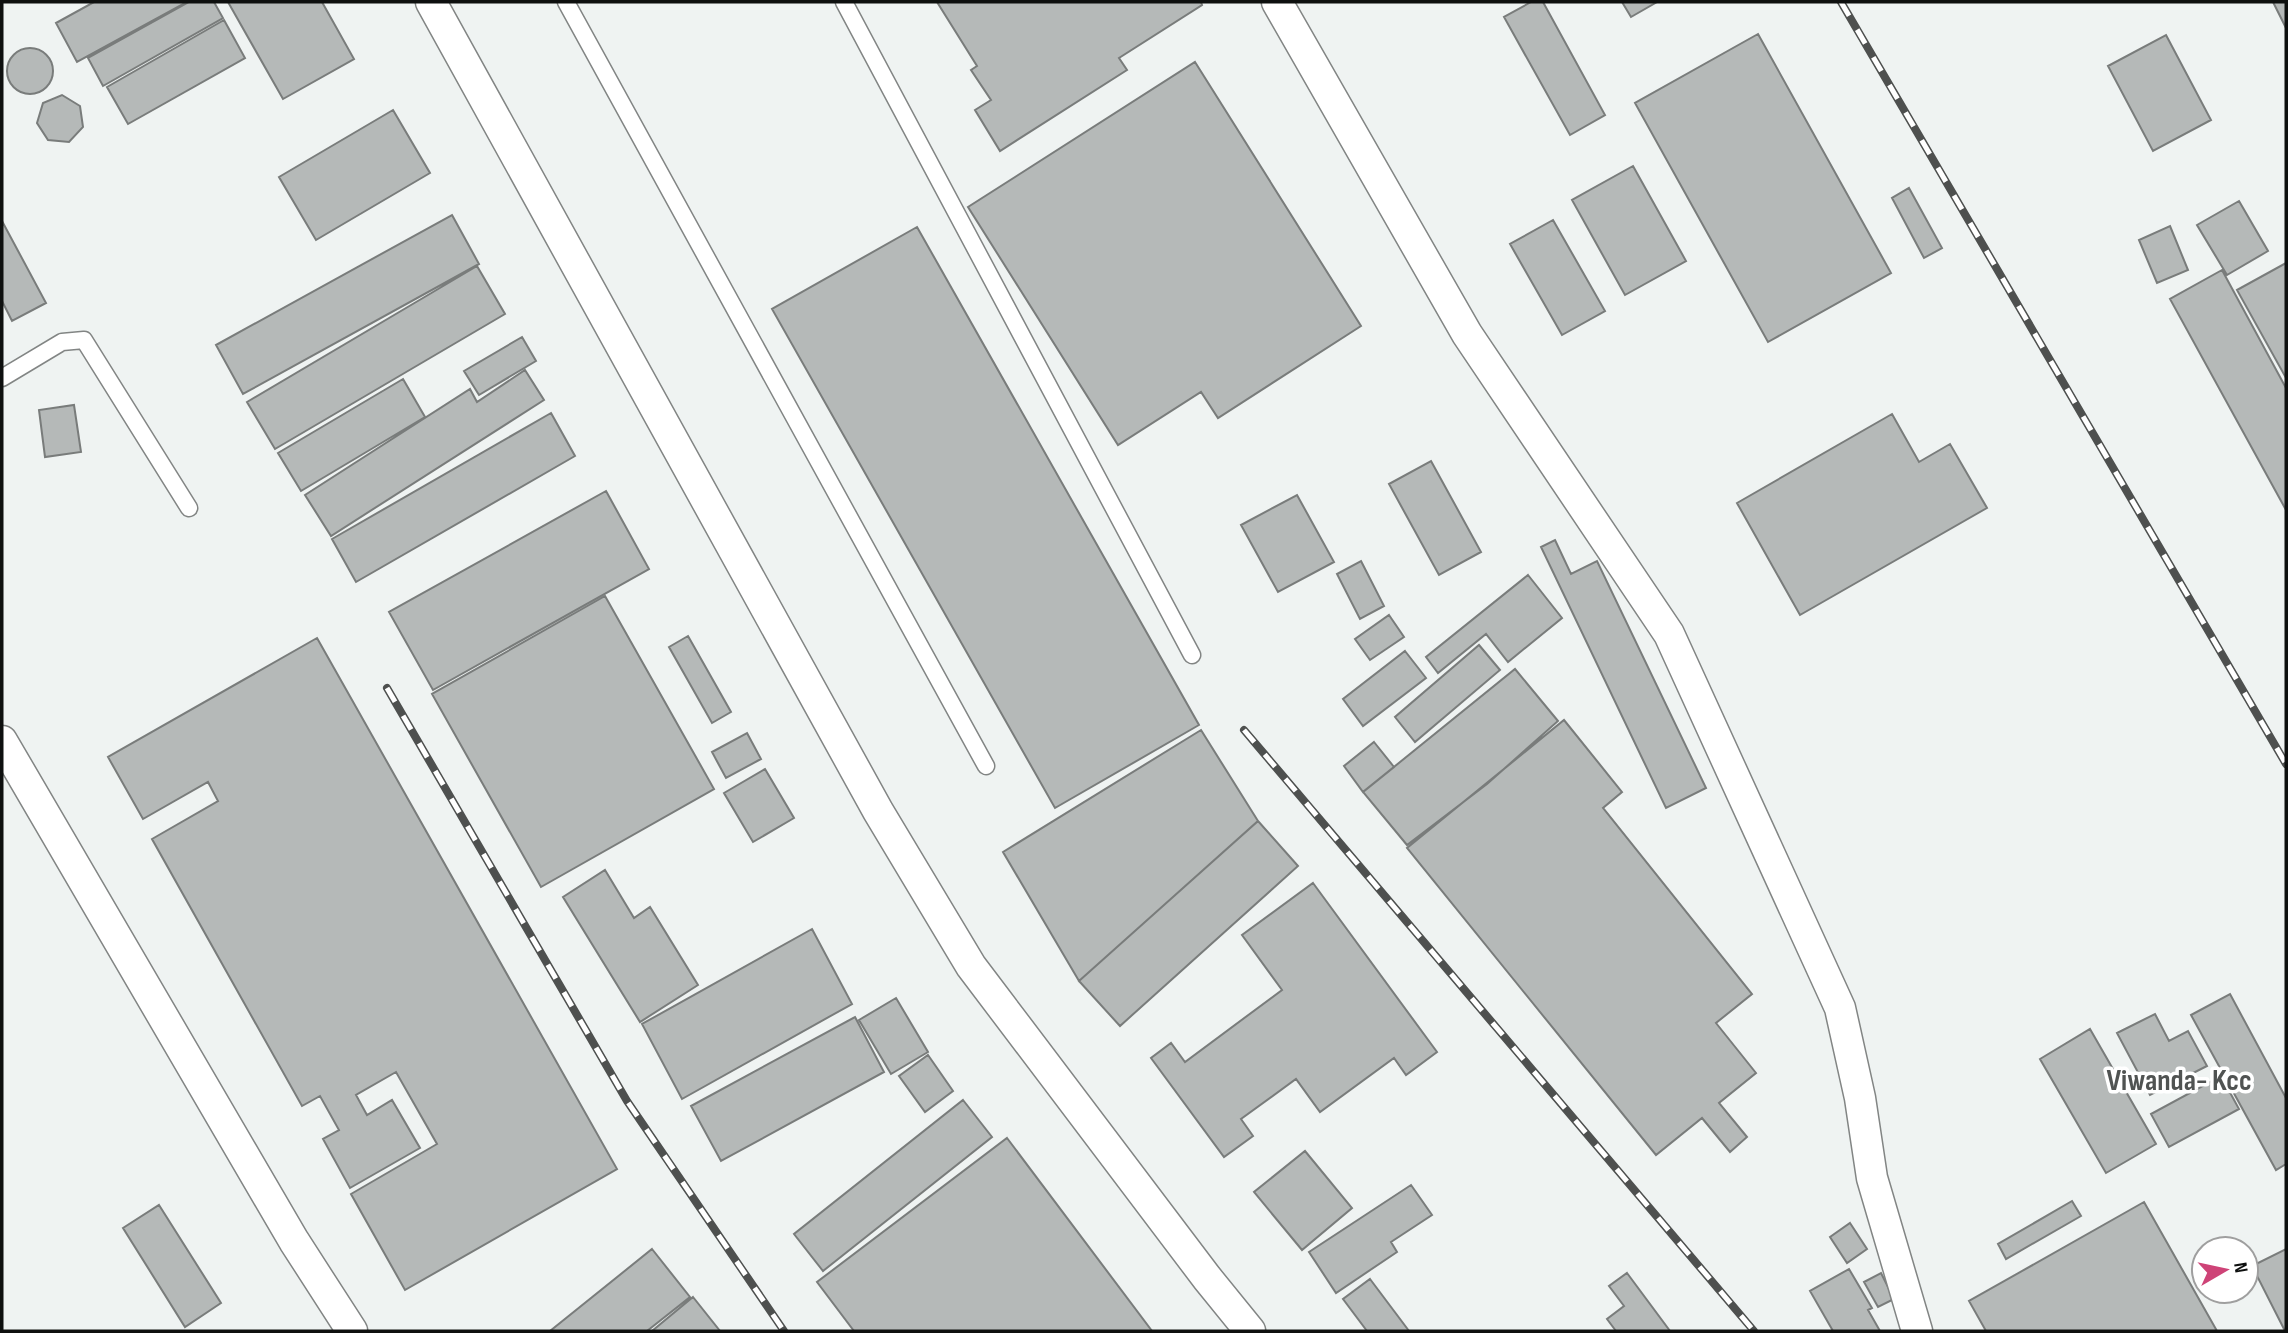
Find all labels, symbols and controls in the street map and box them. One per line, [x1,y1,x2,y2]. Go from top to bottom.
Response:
district label: Viwanda- Kcc [2106,1063,2252,1099]
north arrow [2190,1235,2260,1305]
text: N [2228,1261,2252,1274]

